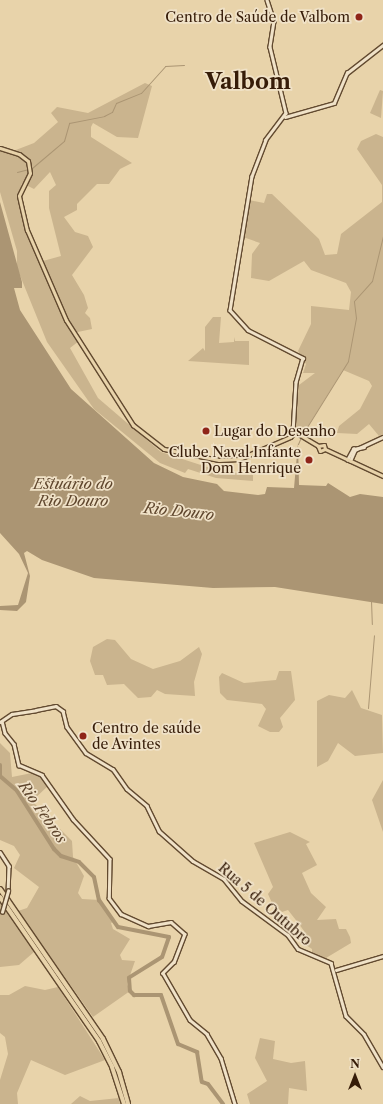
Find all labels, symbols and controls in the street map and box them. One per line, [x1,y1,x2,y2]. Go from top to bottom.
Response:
place label: Centro de Saúde de Valbom [165,9,350,25]
marker: Centro de Saúde de Valbom [353,11,365,23]
district label: Valbom [205,69,291,95]
place label: Lugar do Desenho [214,423,336,439]
marker: Lugar do Desenho [201,426,211,436]
place label: Clube Naval Infante Dom Henrique [169,444,301,476]
marker: Clube Naval Infante Dom Henrique [304,455,314,465]
water label: Estuário do Rio Douro [33,474,113,509]
water label: Rio Douro [143,498,215,524]
place label: Centro de saúde de Avintes [92,720,201,752]
marker: Centro de saúde de Avintes [77,730,89,742]
water label: Rio Febros [15,777,71,847]
street label: Rua 5 de Outubro [215,859,315,949]
north arrow [335,1056,375,1096]
text: N [350,1057,360,1071]

